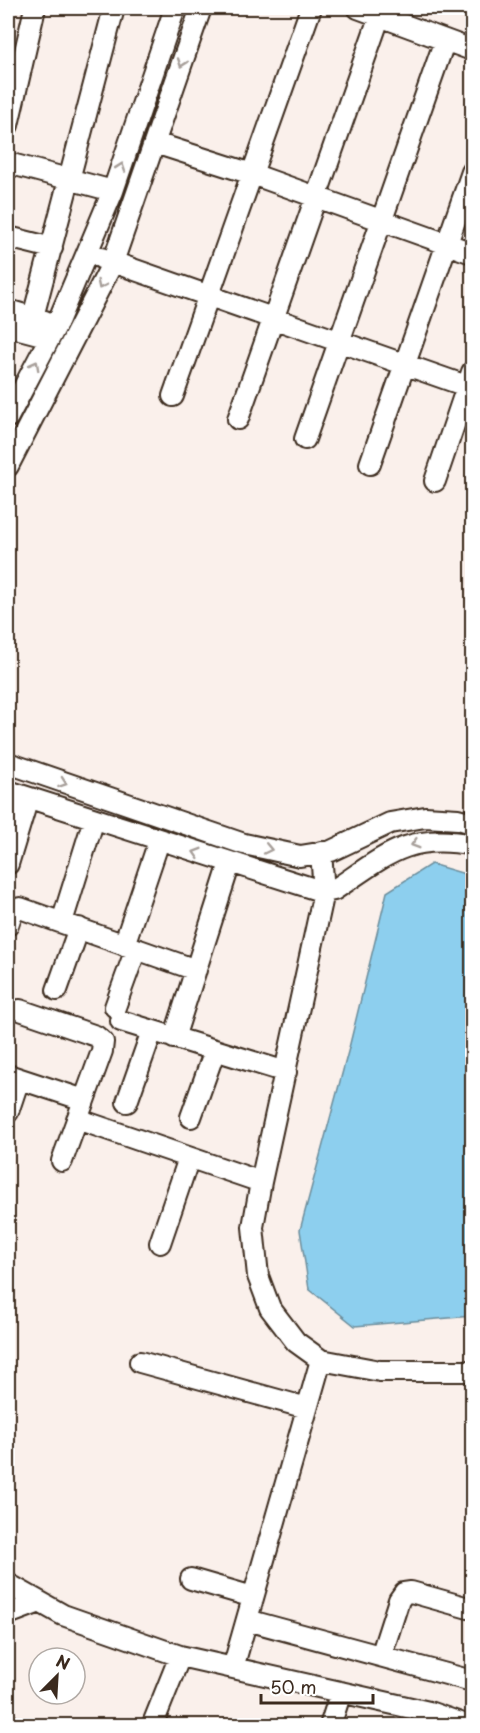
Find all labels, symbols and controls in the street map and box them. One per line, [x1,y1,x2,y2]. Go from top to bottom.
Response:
one-way arrow [177,57,189,68]
one-way arrow [114,163,126,173]
one-way arrow [96,279,108,290]
one-way arrow [28,361,39,372]
one-way arrow [57,775,68,788]
one-way arrow [410,837,421,849]
one-way arrow [263,842,273,855]
one-way arrow [192,848,203,860]
north arrow [27,1646,87,1706]
text: N [53,1648,74,1675]
scale bar [261,1667,374,1705]
text: 50 m [270,1673,317,1700]

